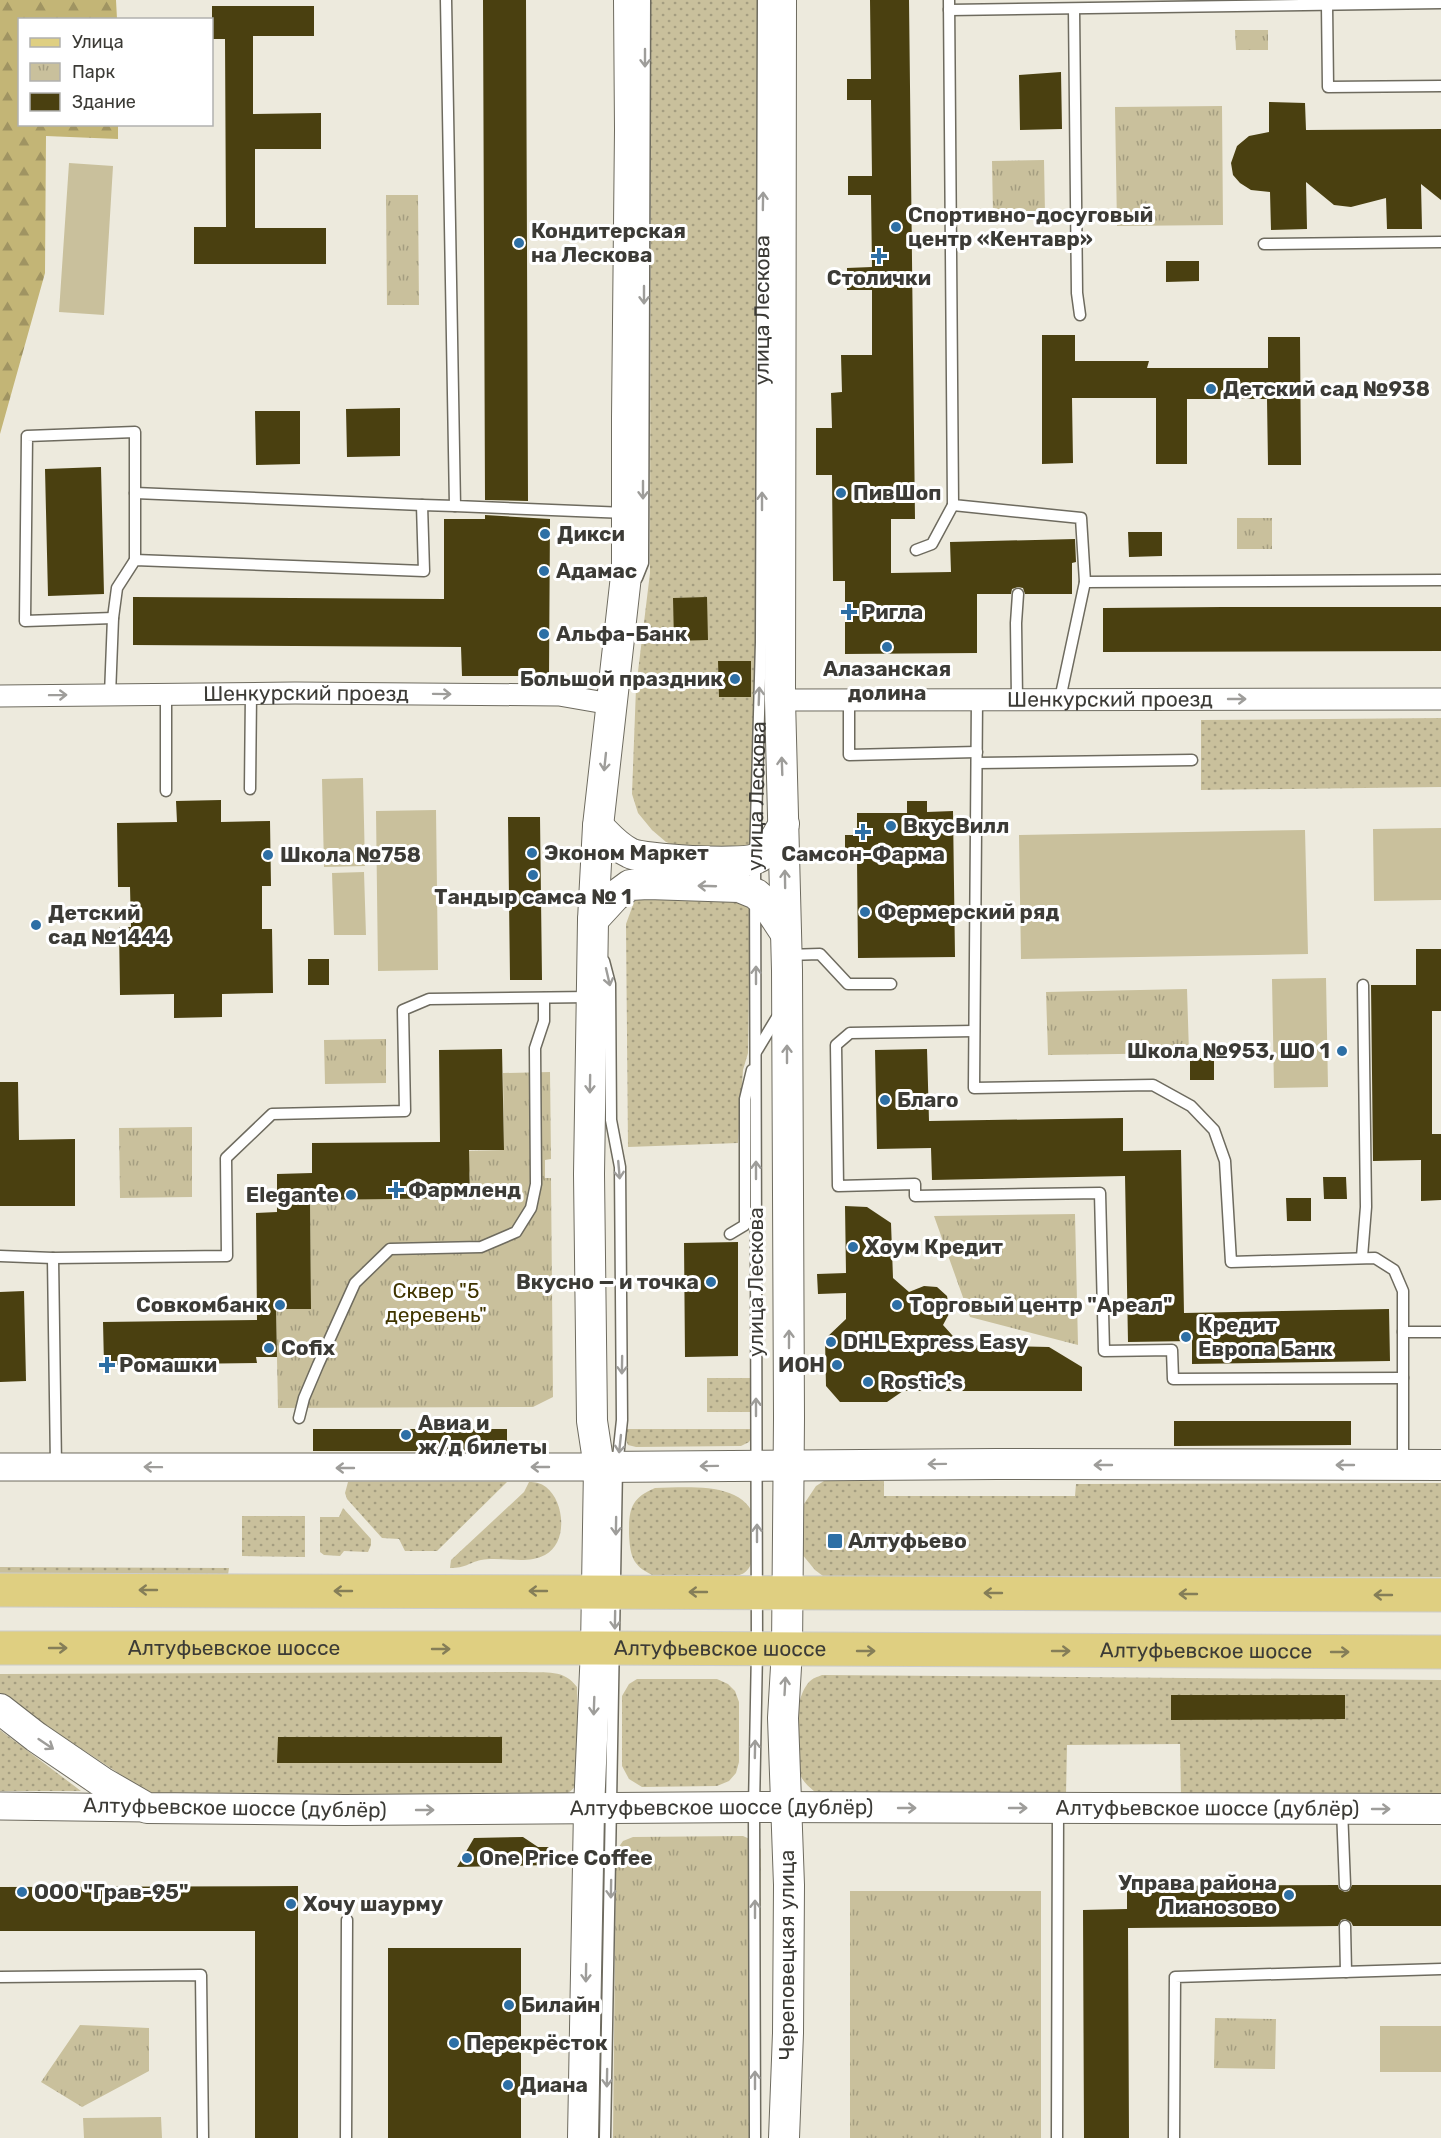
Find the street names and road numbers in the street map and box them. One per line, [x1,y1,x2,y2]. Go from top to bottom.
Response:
street label: улица Лескова [749,235,774,385]
street label: Шенкурский проезд [203,680,409,706]
street label: Шенкурский проезд [1007,686,1213,712]
street label: улица Лескова [742,721,771,871]
street label: улица Лескова [743,1207,768,1357]
street label: Алтуфьевское шоссе [128,1635,340,1660]
street label: Алтуфьевское шоссе [614,1635,826,1661]
street label: Алтуфьевское шоссе [1100,1637,1312,1663]
street label: Алтуфьевское шоссе (дублёр) [83,1792,387,1823]
street label: Алтуфьевское шоссе (дублёр) [570,1794,873,1820]
street label: Алтуфьевское шоссе (дублёр) [1056,1795,1359,1821]
street label: Череповецкая улица [774,1850,799,2060]

